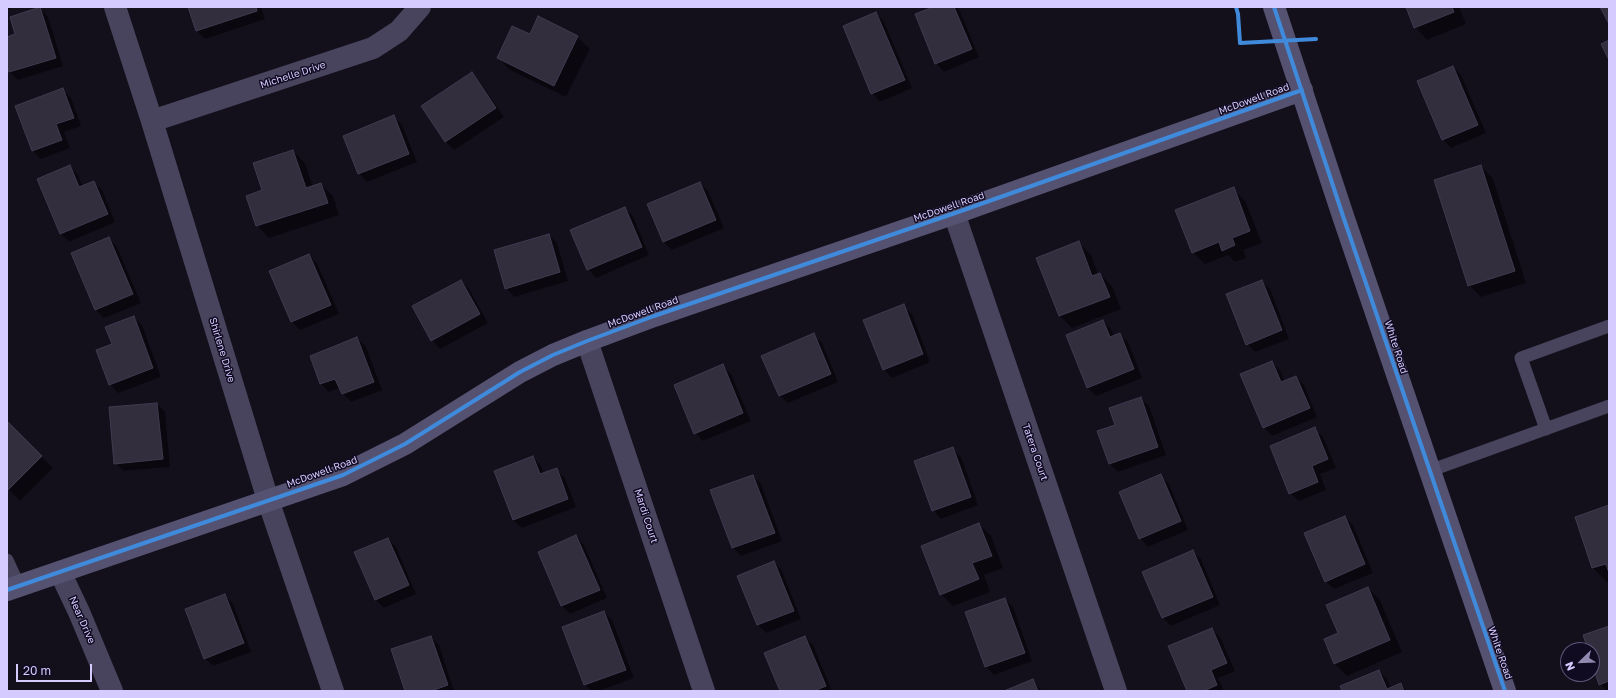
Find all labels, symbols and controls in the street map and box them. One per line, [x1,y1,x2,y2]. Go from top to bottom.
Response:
street label: Michelle Drive [259,59,327,91]
street label: McDowell Road [1217,81,1291,117]
street label: McDowell Road [912,189,986,225]
street label: McDowell Road [606,294,680,330]
street label: Shirlene Drive [206,316,238,384]
street label: White Road [1382,319,1410,375]
street label: Tatera Court [1020,422,1050,482]
street label: McDowell Road [285,454,359,490]
street label: Mardi Court [632,487,660,545]
street label: Near Drive [66,595,98,645]
street label: White Road [1485,625,1515,681]
north arrow [1560,642,1600,682]
scale bar [18,656,94,682]
text: N [1562,660,1577,673]
text: 20 m [23,663,51,678]

